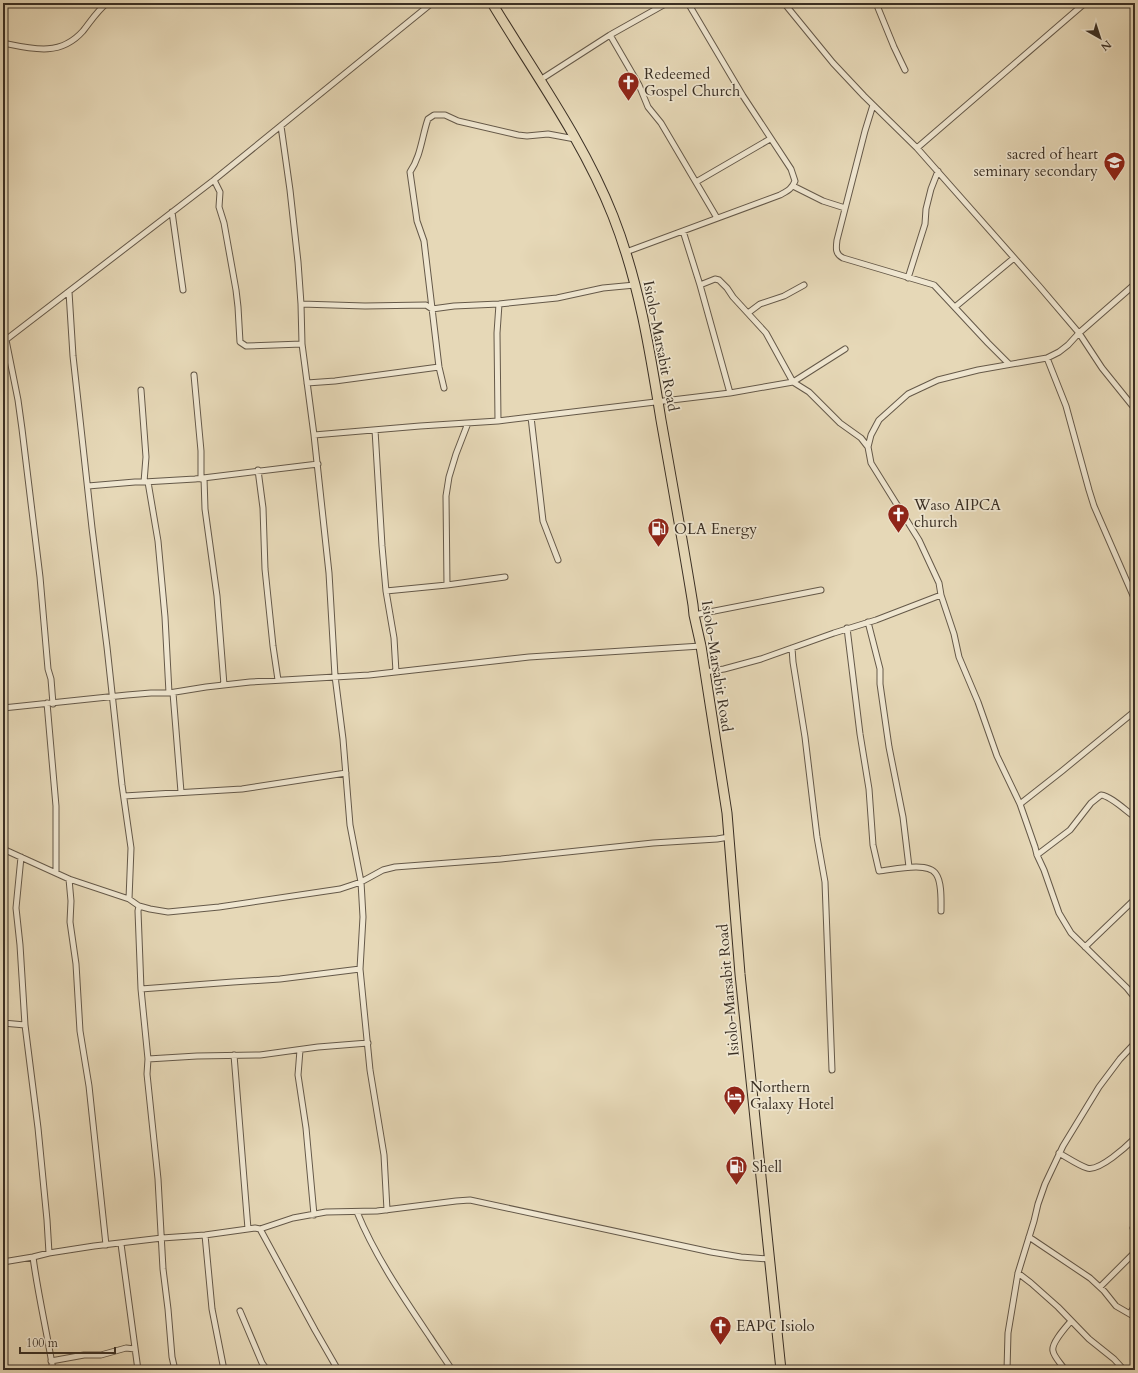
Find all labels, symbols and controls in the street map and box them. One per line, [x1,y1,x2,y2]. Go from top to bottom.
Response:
north arrow [1080,18,1120,58]
text: N [1097,37,1114,55]
place label: Redeemed Gospel Church [644,64,741,101]
church icon: Redeemed Gospel Church [616,70,642,103]
place label: sacred of heart seminary secondary [974,144,1098,181]
school or university icon: sacred of heart seminary secondary [1101,150,1127,183]
street label: Isiolo-Marsabit Road [639,279,683,413]
place label: Waso AIPCA church [913,495,1001,532]
church icon: Waso AIPCA church [886,501,912,534]
fuel station icon: OLA Energy [646,516,672,549]
place label: OLA Energy [674,519,757,539]
street label: Isiolo-Marsabit Road [697,599,737,733]
street label: Isiolo-Marsabit Road [712,923,744,1057]
place label: Northern Galaxy Hotel [750,1077,834,1114]
hotel icon: Northern Galaxy Hotel [721,1083,747,1116]
fuel station icon: Shell [724,1154,750,1187]
place label: Shell [752,1157,782,1177]
church icon: EAPC Isiolo [707,1313,733,1346]
place label: EAPC Isiolo [736,1316,815,1336]
scale bar [20,1329,115,1355]
text: 100 m [26,1335,59,1351]

